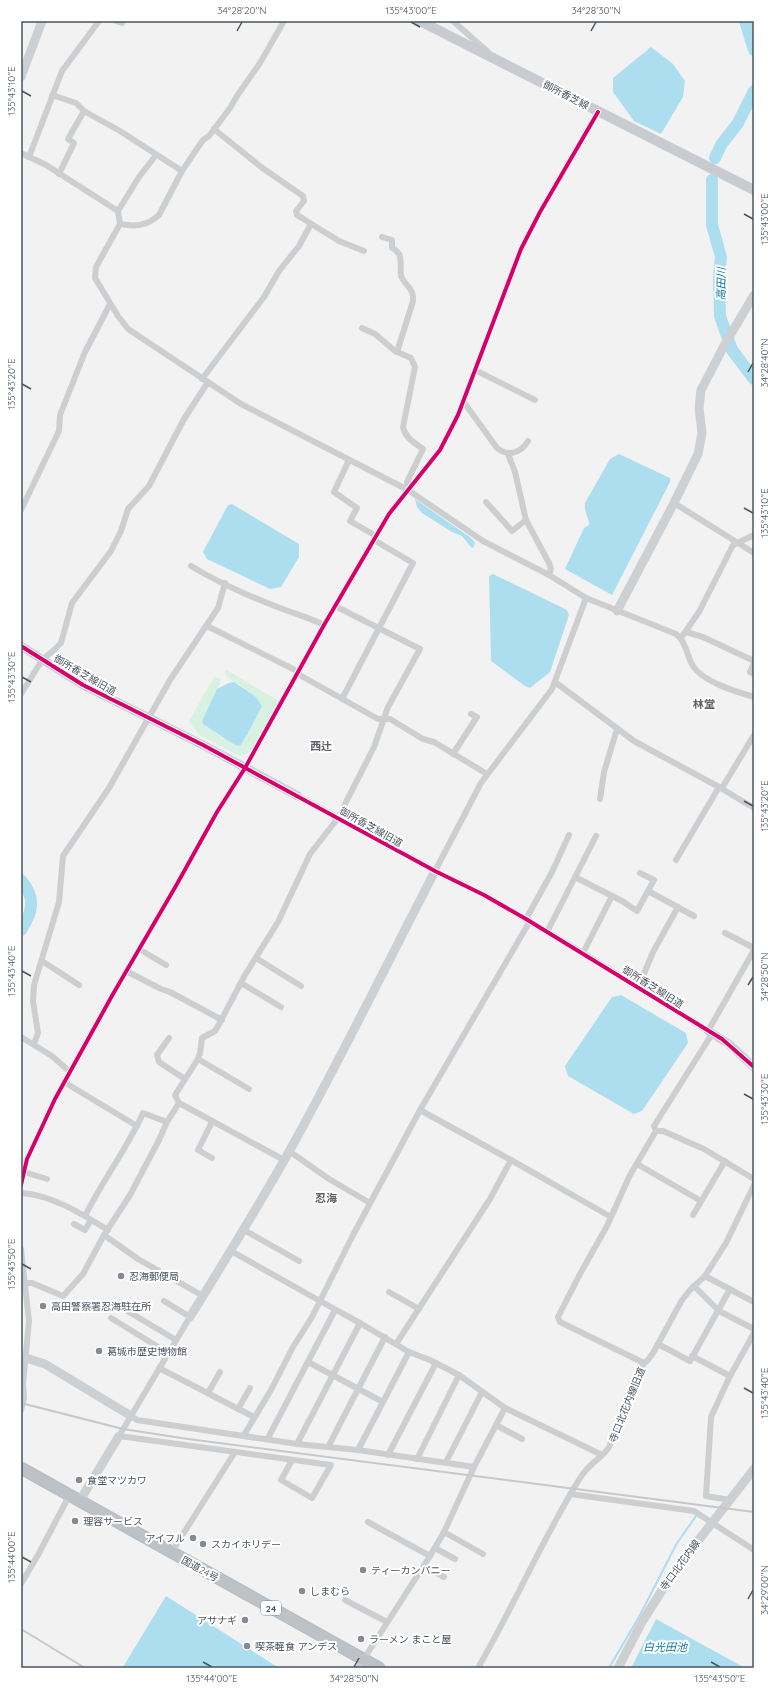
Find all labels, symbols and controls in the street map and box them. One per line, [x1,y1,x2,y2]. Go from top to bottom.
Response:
text: 34°28'20"N [217,4,267,17]
text: 135°43'00"E [385,4,437,17]
text: 34°28'30"N [572,4,621,17]
text: 135°43'10"E [5,66,18,116]
street label: 御所香芝線 [541,78,591,112]
text: 135°43'00"E [758,193,771,245]
water label: 高田川 [714,266,728,301]
text: 34°28'40"N [758,338,771,388]
text: 135°43'20"E [5,358,18,410]
text: 135°43'10"E [758,488,771,538]
text: 135°43'30"E [5,651,18,702]
street label: 御所香芝線旧道 [51,652,119,698]
district label: 林堂 [693,697,715,711]
district label: 西辻 [310,739,332,753]
text: 135°43'20"E [758,780,771,832]
street label: 御所香芝線旧道 [337,804,405,850]
text: 135°43'40"E [5,945,18,996]
text: 34°28'50"N [758,952,771,1002]
street label: 御所香芝線旧道 [620,963,686,1011]
text: 135°43'30"E [758,1073,771,1124]
district label: 忍海 [315,1191,337,1205]
text: 135°43'50"E [5,1238,18,1290]
place label: 忍海郵便局 [129,1270,179,1283]
marker: 忍海郵便局 [116,1271,126,1281]
place label: 高田警察署忍海駐在所 [51,1300,151,1313]
marker: 高田警察署忍海駐在所 [38,1301,48,1311]
place label: 葛城市歴史博物館 [107,1345,187,1358]
marker: 葛城市歴史博物館 [94,1346,104,1356]
street label: 寺口北花内線旧道 [606,1365,648,1445]
text: 135°43'40"E [758,1367,771,1418]
place label: 食堂マツカワ [87,1474,147,1487]
marker: 食堂マツカワ [74,1475,84,1485]
place label: 理容サービス [83,1515,143,1528]
marker: 理容サービス [70,1516,80,1526]
text: 135°44'00"E [5,1531,18,1583]
place label: アイフル [146,1532,185,1545]
marker: アイフル [188,1533,198,1543]
street label: 寺口北花内線 [657,1537,703,1593]
place label: スカイホリデー [211,1538,281,1551]
marker: スカイホリデー [198,1539,208,1549]
street label: 国道24号 [179,1553,221,1585]
place label: ティーカンパニー [371,1564,450,1577]
marker: ティーカンパニー [358,1565,368,1575]
text: 34°29'00"N [758,1565,771,1615]
place label: しまむら [310,1585,350,1598]
marker: しまむら [297,1586,307,1596]
road number: 24 [261,1601,281,1615]
place label: アサナギ [197,1614,237,1627]
marker: アサナギ [240,1615,250,1625]
place label: ラーメン まこと屋 [369,1633,451,1646]
marker: ラーメン まこと屋 [356,1634,366,1644]
place label: 喫茶軽食 アンデス [255,1640,337,1653]
water label: 白光田池 [643,1640,688,1654]
marker: 喫茶軽食 アンデス [242,1641,252,1651]
text: 135°44'00"E [186,1672,238,1685]
text: 34°28'50"N [329,1672,379,1685]
text: 135°43'50"E [694,1672,746,1685]

